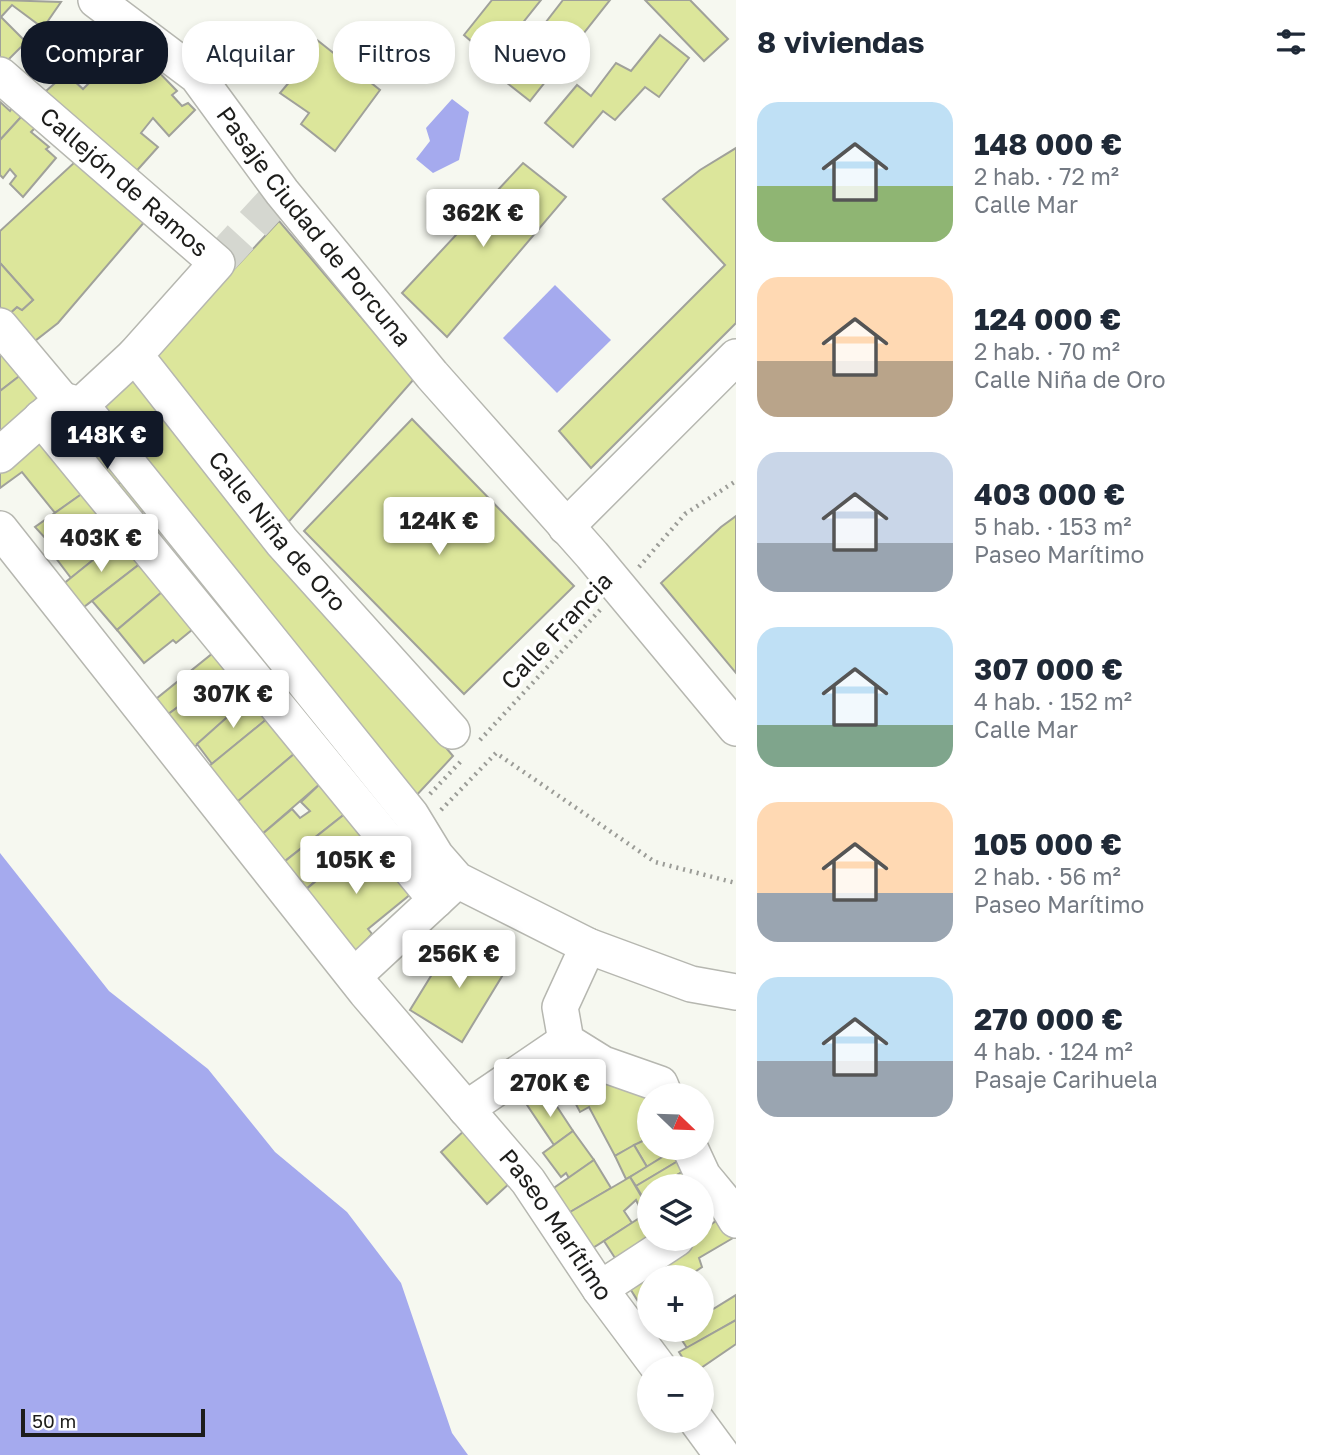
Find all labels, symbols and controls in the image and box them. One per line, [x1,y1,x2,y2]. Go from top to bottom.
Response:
chip: Comprar [21,21,168,84]
chip: Alquilar [182,21,319,84]
chip: Filtros [333,21,455,84]
chip: Nuevo [469,21,590,84]
icon: filters [1272,23,1310,61]
text: 8 viviendas [757,24,925,60]
street label: Callejón de Ramos [35,100,215,262]
street label: Pasaje Ciudad de Porcuna [211,100,418,352]
text: 148 000 € [974,126,1122,162]
icon: home [813,130,897,214]
text: 2 hab. · 72 m² [974,162,1119,190]
pin: 362K € [426,190,540,249]
text: Calle Mar [974,190,1078,218]
text: 362K € [442,198,524,226]
text: 124 000 € [974,301,1121,337]
icon: home [813,305,897,389]
text: 2 hab. · 70 m² [974,337,1120,365]
text: Calle Niña de Oro [974,365,1166,393]
pin: 148K € [50,412,164,471]
text: 148K € [67,420,147,448]
street label: Calle Niña de Oro [203,445,353,617]
text: 403 000 € [974,476,1125,512]
icon: home [813,480,897,564]
pin: 124K € [382,498,496,557]
text: 124K € [400,506,478,534]
text: 5 hab. · 153 m² [974,512,1132,540]
pin: 403K € [44,514,158,574]
text: 403K € [60,523,142,551]
text: Paseo Marítimo [974,540,1144,568]
street label: Calle Francia [494,565,618,695]
text: 307 000 € [974,651,1123,687]
icon: home [813,655,897,739]
pin: 307K € [176,670,290,730]
text: 307K € [193,679,273,707]
text: 4 hab. · 152 m² [974,687,1132,715]
text: Calle Mar [974,715,1078,743]
text: 105 000 € [974,826,1122,862]
icon: home [813,830,897,914]
pin: 105K € [299,836,413,896]
text: 105K € [316,845,396,873]
text: 2 hab. · 56 m² [974,862,1121,890]
text: Paseo Marítimo [974,890,1144,918]
pin: 256K € [402,930,516,990]
text: 256K € [418,939,500,967]
text: 270 000 € [974,1001,1123,1037]
icon: home [813,1005,897,1089]
text: 4 hab. · 124 m² [974,1037,1133,1065]
pin: 270K € [493,1060,607,1119]
text: Pasaje Carihuela [974,1065,1158,1093]
text: 270K € [510,1068,590,1096]
north arrow [637,1083,714,1160]
map controls [637,1083,714,1433]
street label: Paseo Marítimo [494,1142,619,1306]
button: layers [637,1174,714,1251]
button: + [637,1265,714,1342]
button: − [637,1356,714,1433]
scale bar [21,1406,205,1438]
text: 50 m [32,1409,76,1432]

